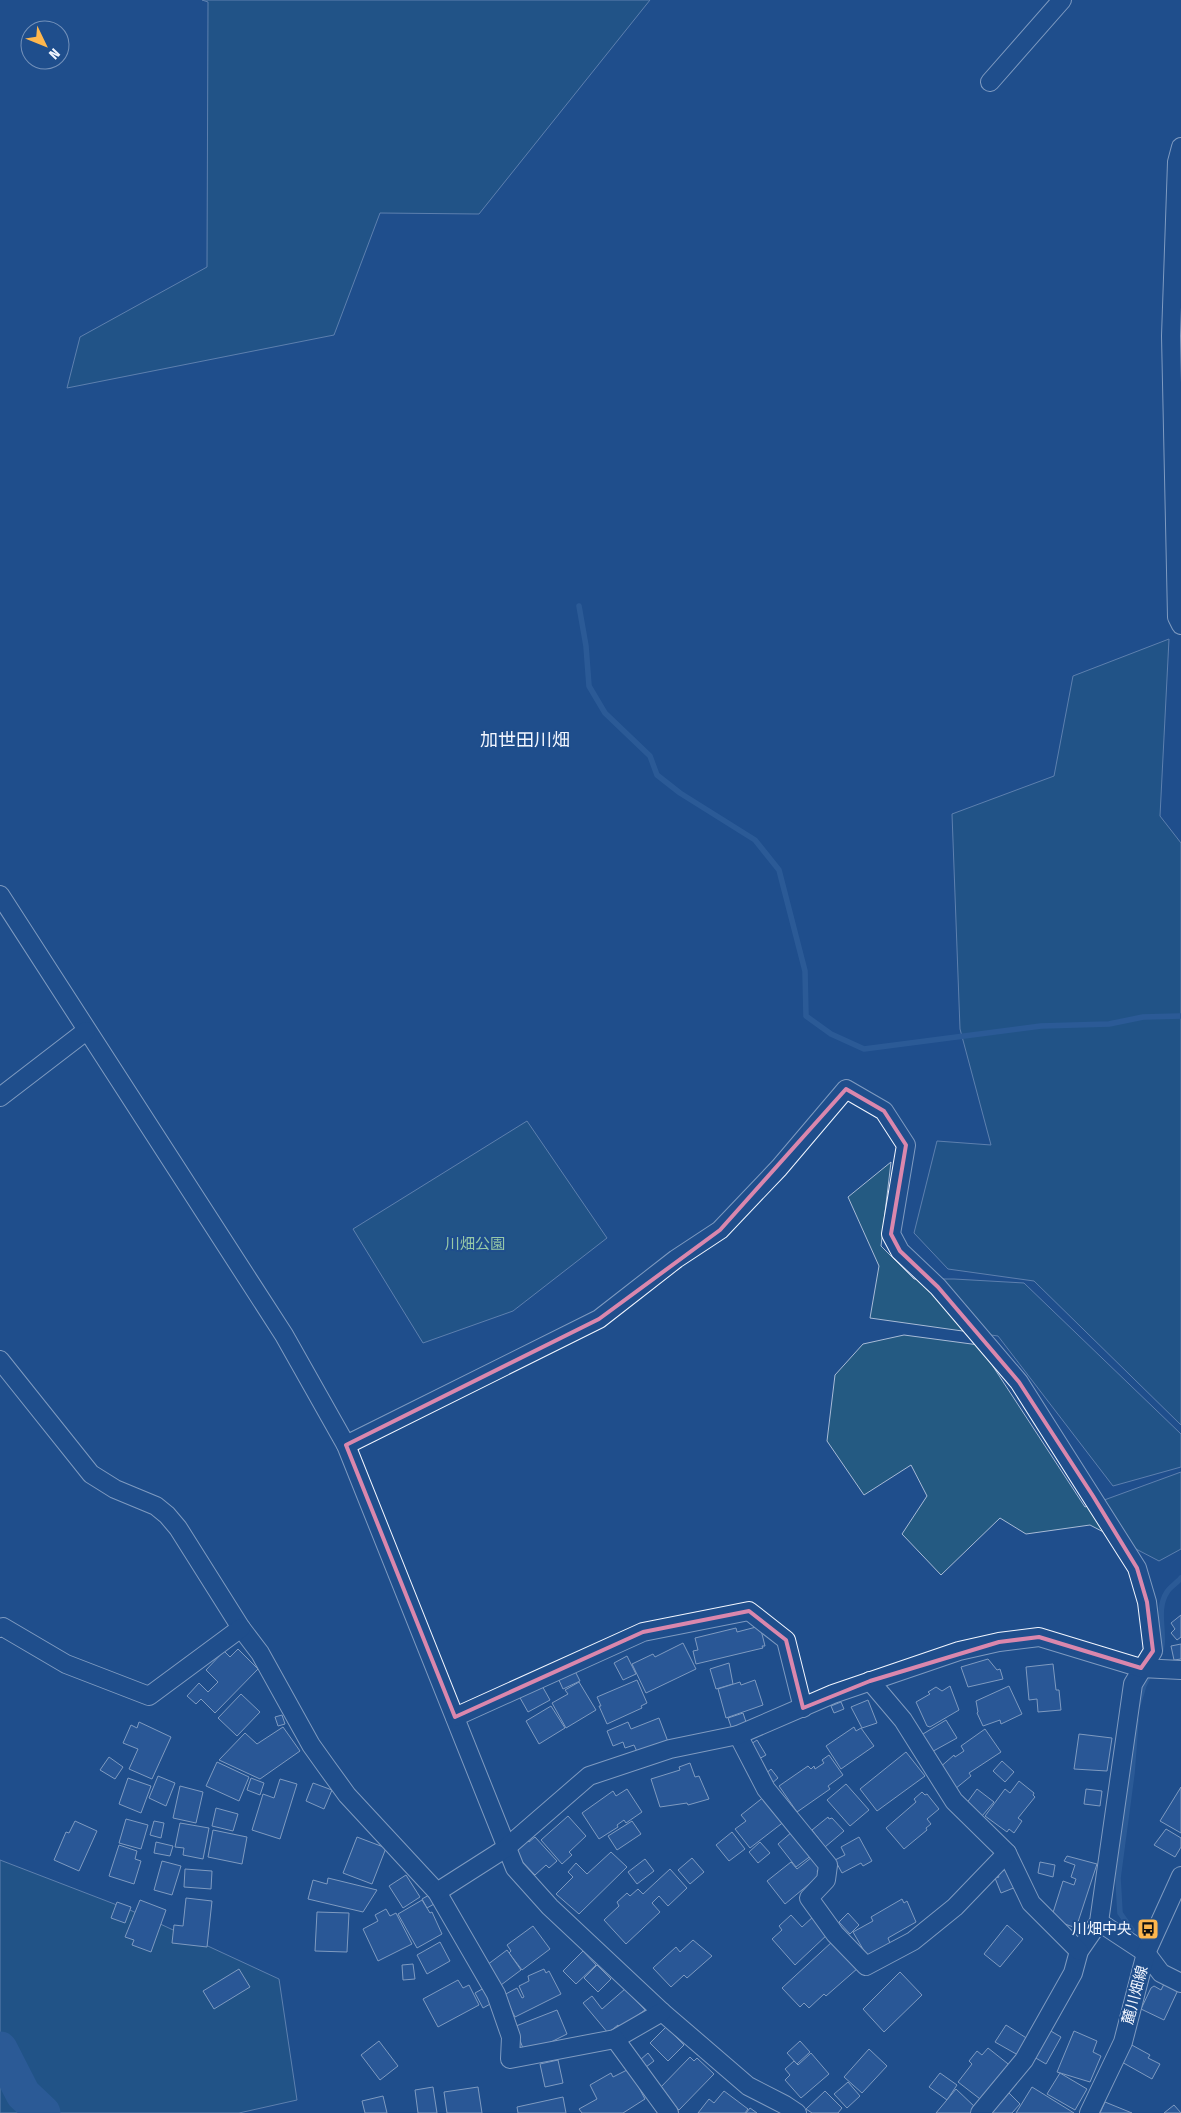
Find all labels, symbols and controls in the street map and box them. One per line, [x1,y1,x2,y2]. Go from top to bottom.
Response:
north arrow [20,20,70,70]
text: N [45,45,63,62]
district label: 加世田川畑 [480,729,570,751]
park label: 川畑公園 [445,1235,505,1253]
bus stop icon: 川畑中央 [1136,1917,1160,1941]
place label: 川畑中央 [1072,1920,1132,1938]
street label: 麓川畑線 [1119,1964,1151,2026]

